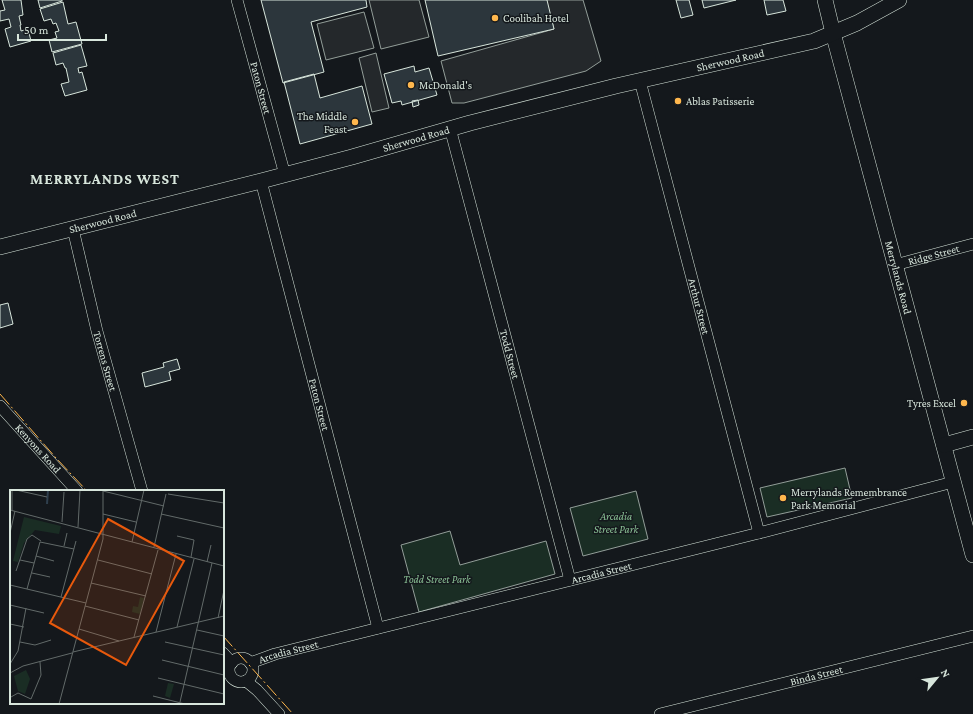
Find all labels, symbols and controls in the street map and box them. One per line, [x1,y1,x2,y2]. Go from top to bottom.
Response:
place label: Coolibah Hotel [503,12,569,24]
marker: Coolibah Hotel [490,13,500,23]
scale bar [18,16,106,42]
text: 50 m [24,23,49,37]
street label: Sherwood Road [695,46,766,74]
street label: Paton Street [248,60,274,115]
place label: McDonald's [419,79,472,91]
marker: McDonald's [406,80,416,90]
place label: Ablas Patisserie [686,95,754,107]
marker: Ablas Patisserie [673,96,683,106]
place label: The Middle Feast [297,110,347,135]
marker: The Middle Feast [350,117,360,127]
street label: Sherwood Road [381,123,451,154]
district label: MERRYLANDS WEST [30,171,180,187]
street label: Sherwood Road [68,207,138,235]
street label: Merrylands Road [883,239,914,316]
street label: Ridge Street [907,242,961,267]
street label: Arthur Street [686,277,713,336]
street label: Todd Street [498,328,522,380]
street label: Torrens Street [91,330,120,393]
street label: Paton Street [307,377,332,432]
place label: Tyres Excel [907,397,956,410]
marker: Tyres Excel [959,398,969,408]
street label: Kenyons Road [13,421,64,475]
place label: Merrylands Remembrance Park Memorial [791,486,907,511]
inset map [10,490,224,704]
marker: Merrylands Remembrance Park Memorial [778,493,788,503]
park label: Arcadia Street Park [594,510,640,535]
street label: Arcadia Street [570,559,633,586]
park label: Todd Street Park [403,573,472,585]
street label: Arcadia Street [257,637,320,665]
north arrow [917,658,957,698]
street label: Binda Street [789,663,844,687]
text: N [939,667,953,680]

